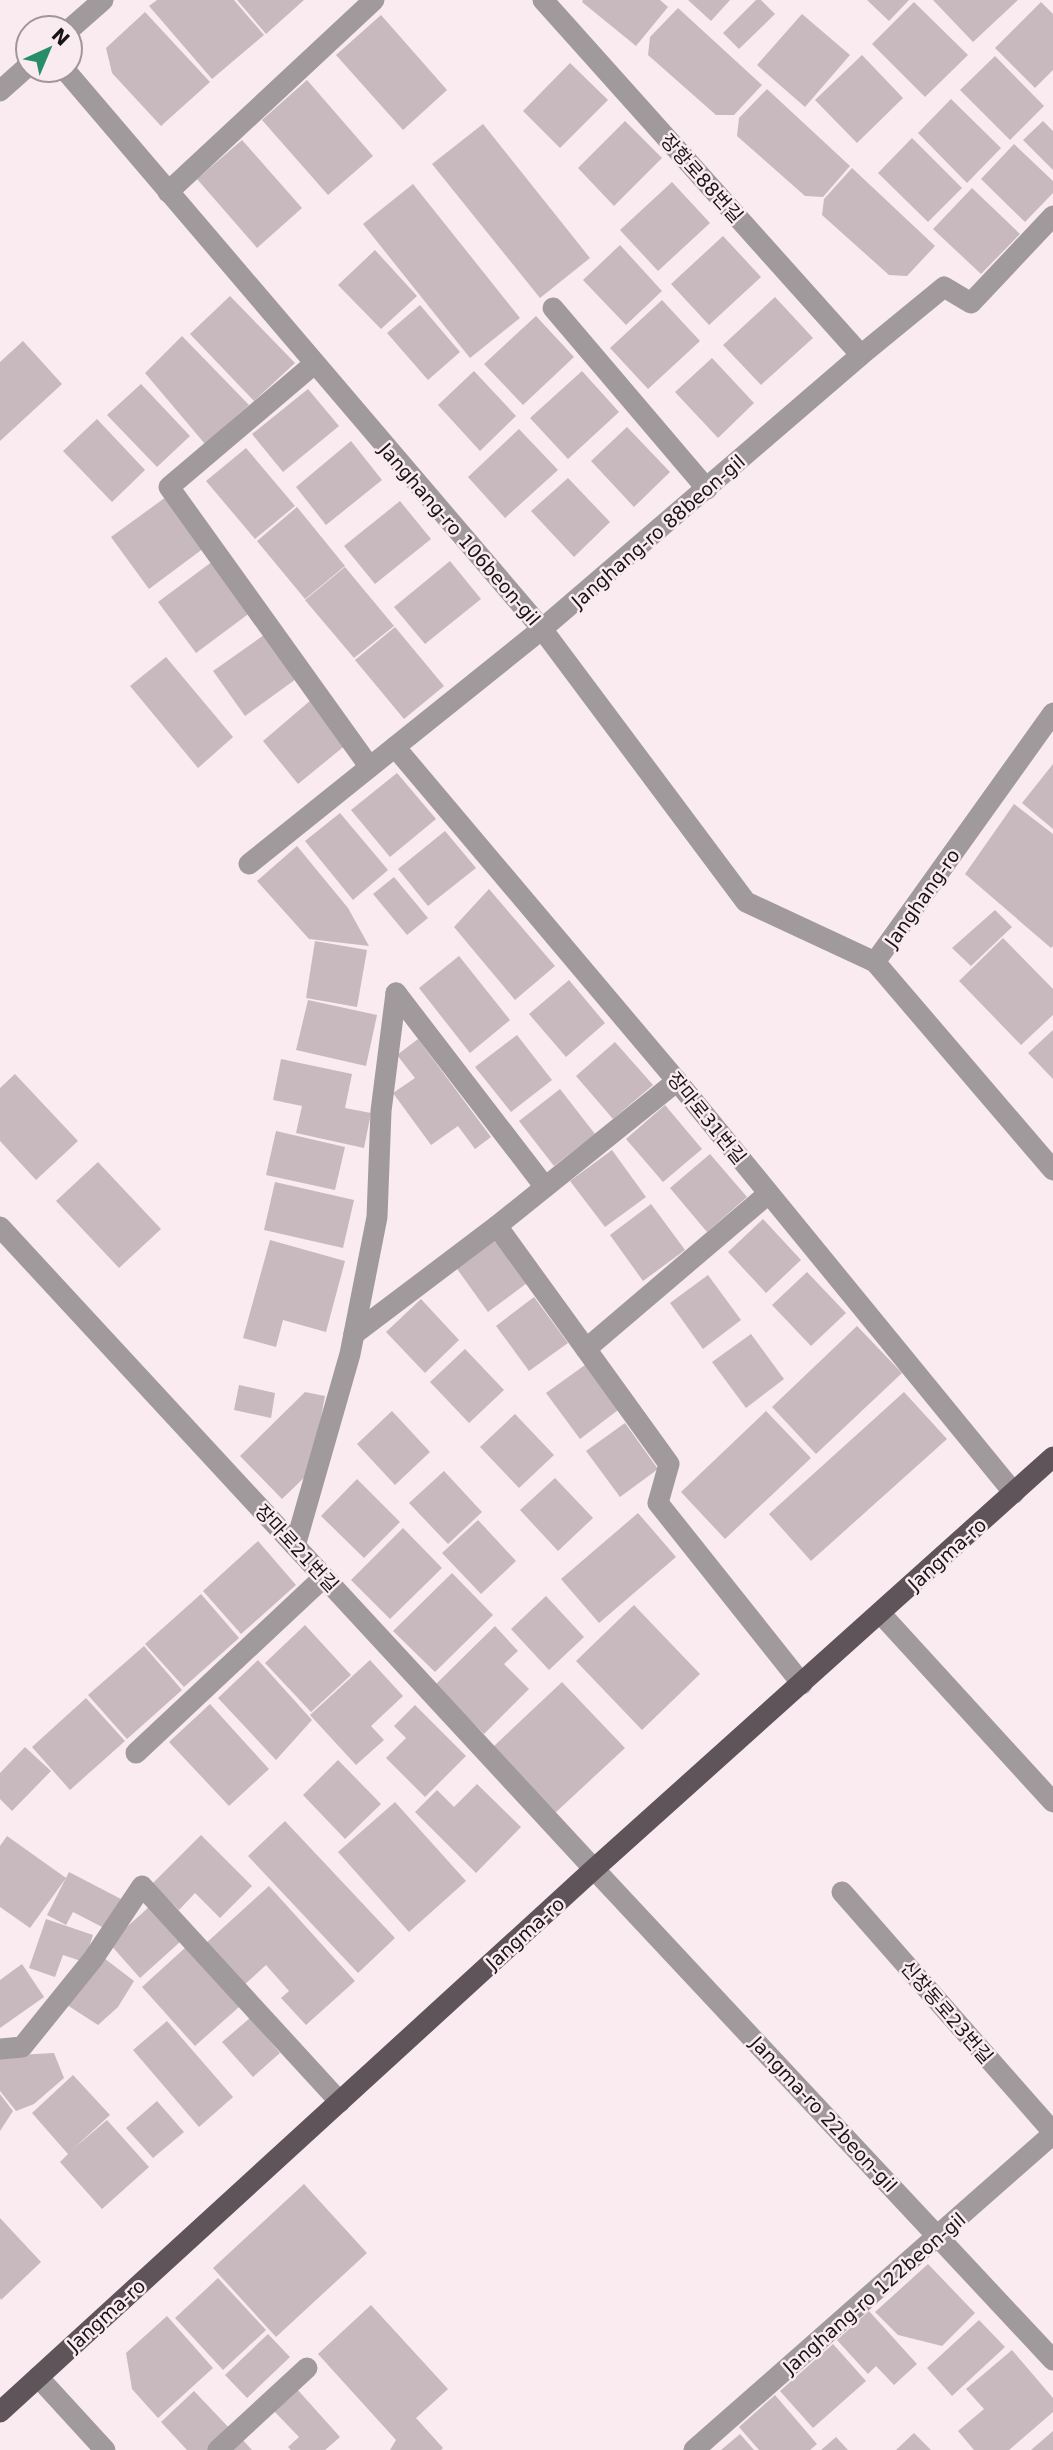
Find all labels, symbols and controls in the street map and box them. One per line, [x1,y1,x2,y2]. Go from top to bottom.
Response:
north arrow [14,14,84,84]
text: N [47,23,74,50]
street label: 장항로88번길 [656,129,748,227]
street label: Janghang-ro 106beon-gil [374,438,545,630]
street label: Janghang-ro 88beon-gil [566,450,749,613]
street label: Janghang-ro [879,845,964,952]
street label: 장마로31번길 [663,1068,751,1168]
street label: 장마로21번길 [251,1500,343,1596]
street label: Jangma-ro [903,1513,991,1595]
street label: Jangma-ro [481,1892,569,1974]
street label: 신창동로23번길 [896,1956,998,2068]
street label: Jangma-ro 22beon-gil [746,2031,902,2196]
street label: Janghang-ro 122beon-gil [778,2208,970,2379]
street label: Jangma-ro [62,2274,150,2356]

